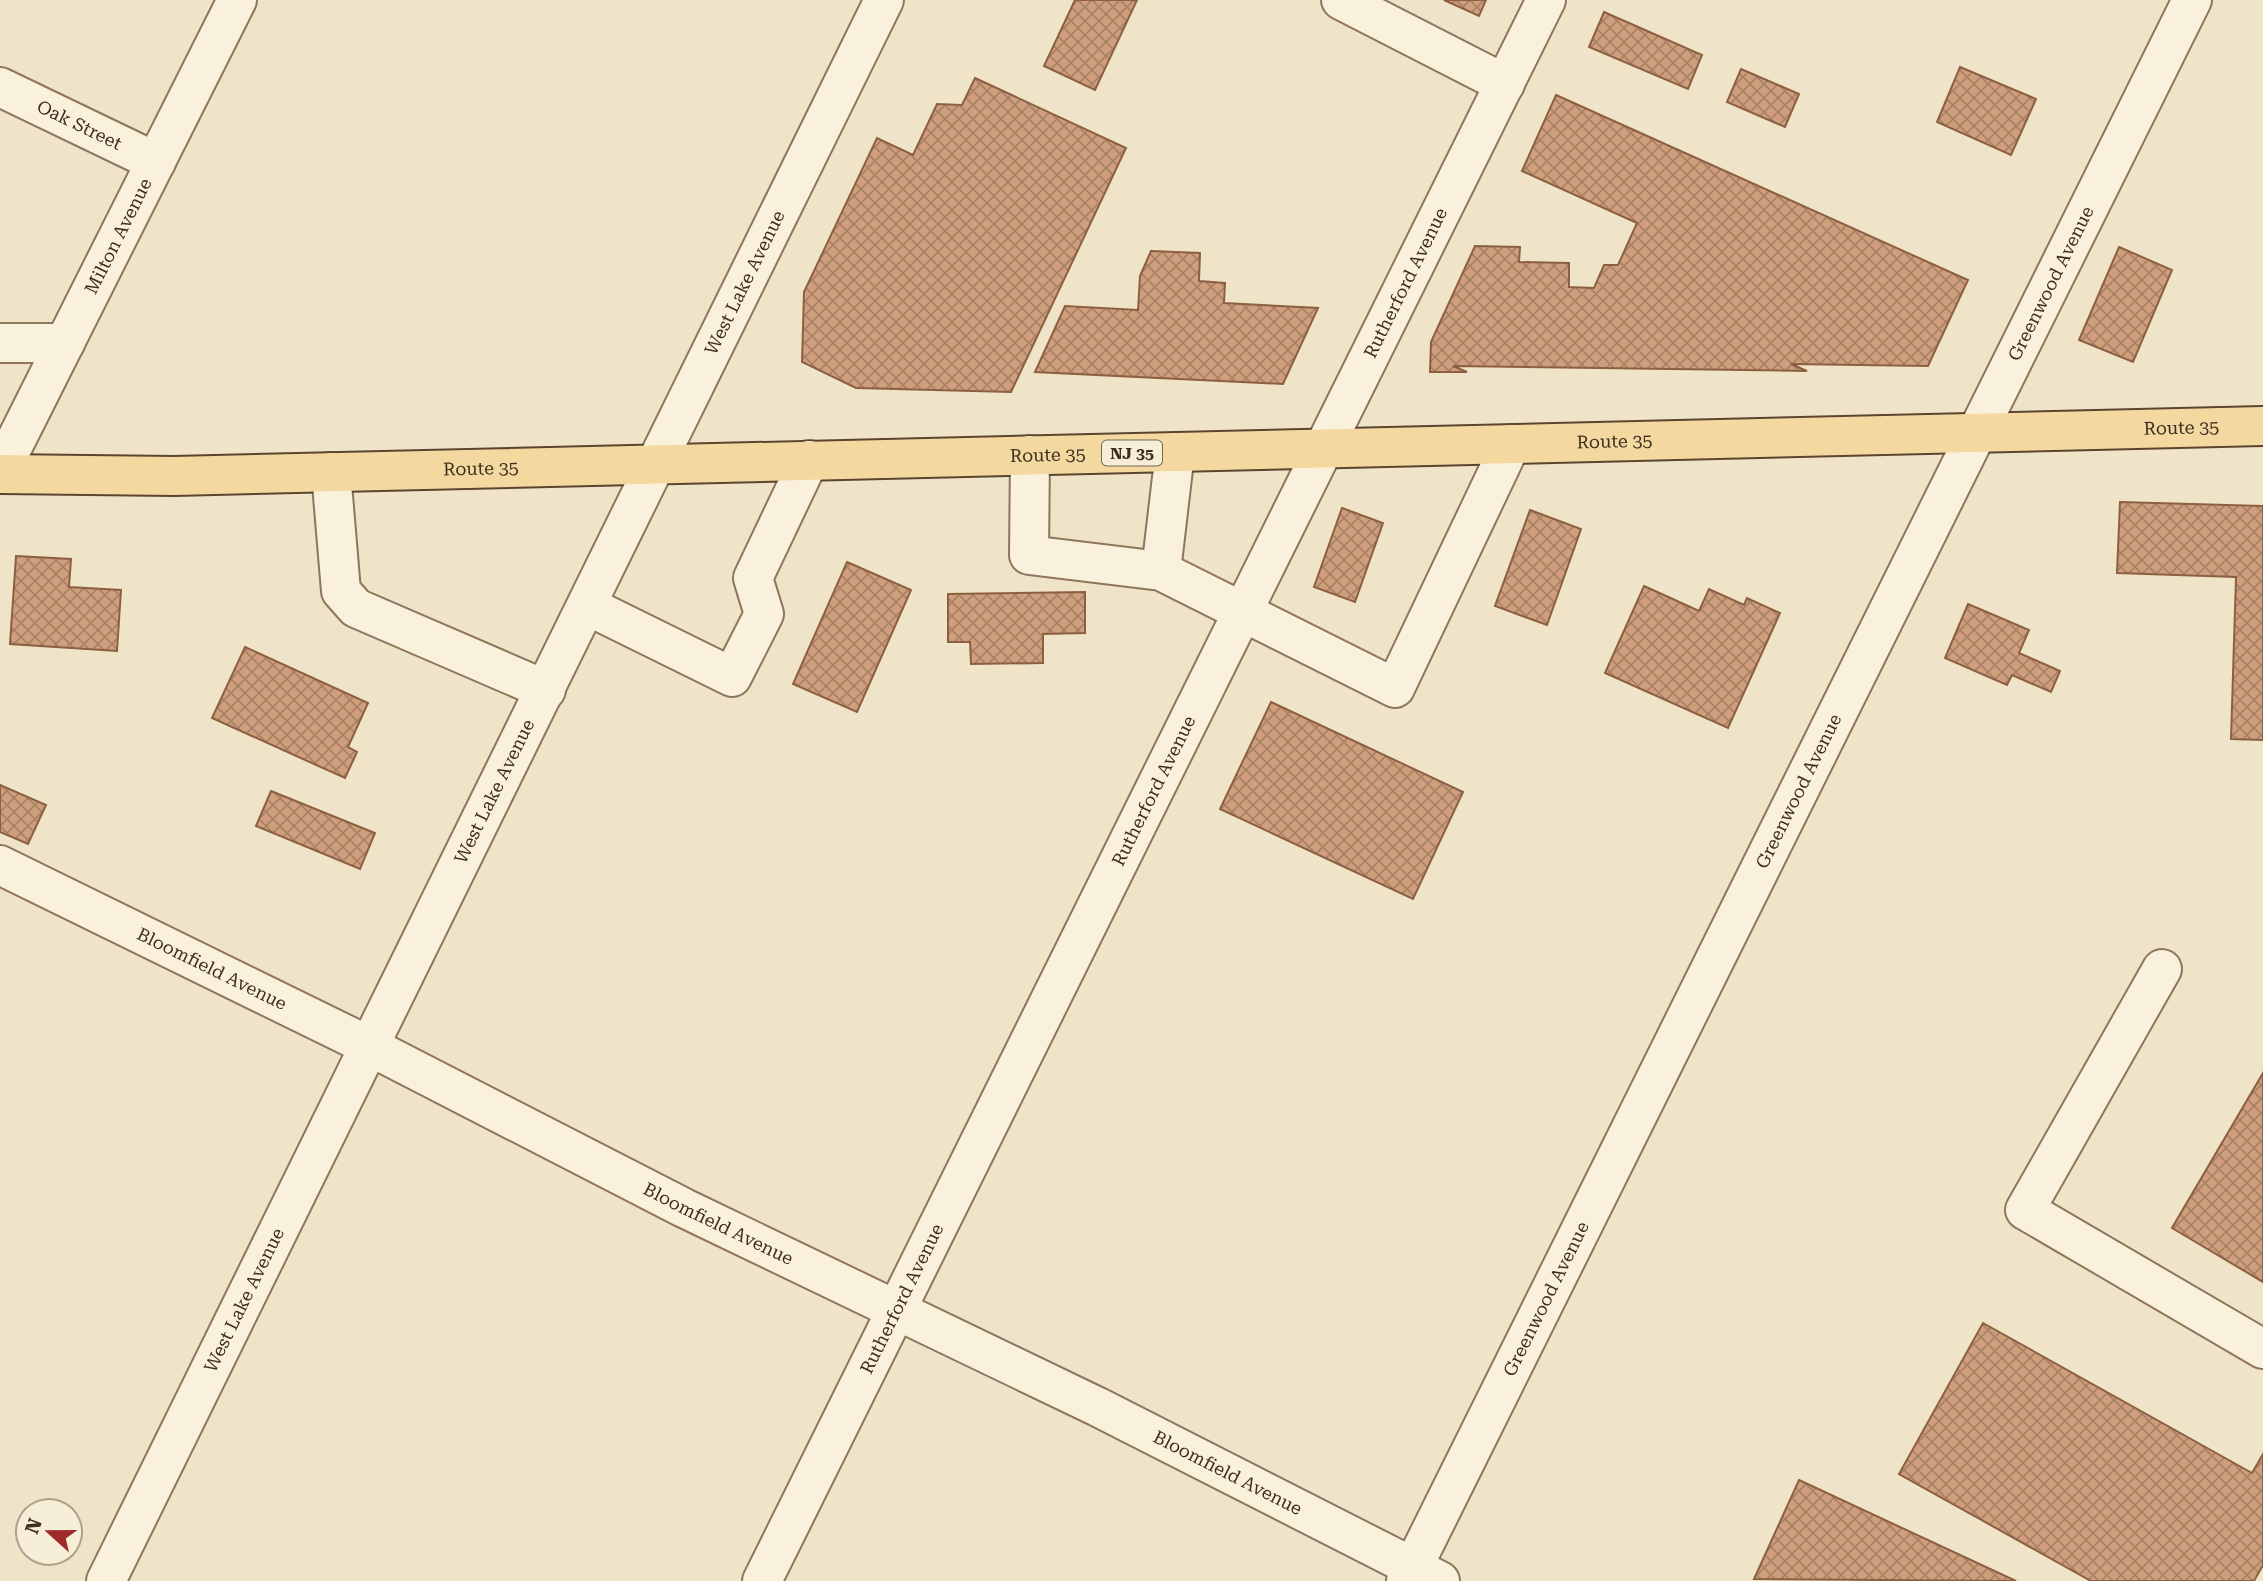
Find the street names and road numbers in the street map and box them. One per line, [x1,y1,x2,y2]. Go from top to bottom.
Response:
street label: Oak Street [34,95,126,154]
street label: Milton Avenue [80,174,156,297]
street label: Greenwood Avenue [2003,202,2098,364]
street label: Rutherford Avenue [1359,204,1451,361]
street label: West Lake Avenue [700,207,789,358]
street label: Route 35 [2143,416,2220,439]
street label: Route 35 [1576,430,1653,452]
road number: NJ 35 [1102,440,1162,466]
street label: Route 35 [1010,443,1086,466]
street label: Route 35 [443,457,519,480]
street label: Greenwood Avenue [1751,710,1845,872]
street label: Rutherford Avenue [1107,712,1199,869]
street label: West Lake Avenue [450,715,538,867]
street label: Bloomfield Avenue [134,923,291,1014]
street label: Bloomfield Avenue [640,1178,797,1269]
street label: Greenwood Avenue [1499,1218,1593,1379]
street label: Rutherford Avenue [855,1220,948,1377]
street label: West Lake Avenue [199,1224,288,1376]
street label: Bloomfield Avenue [1150,1426,1306,1519]

